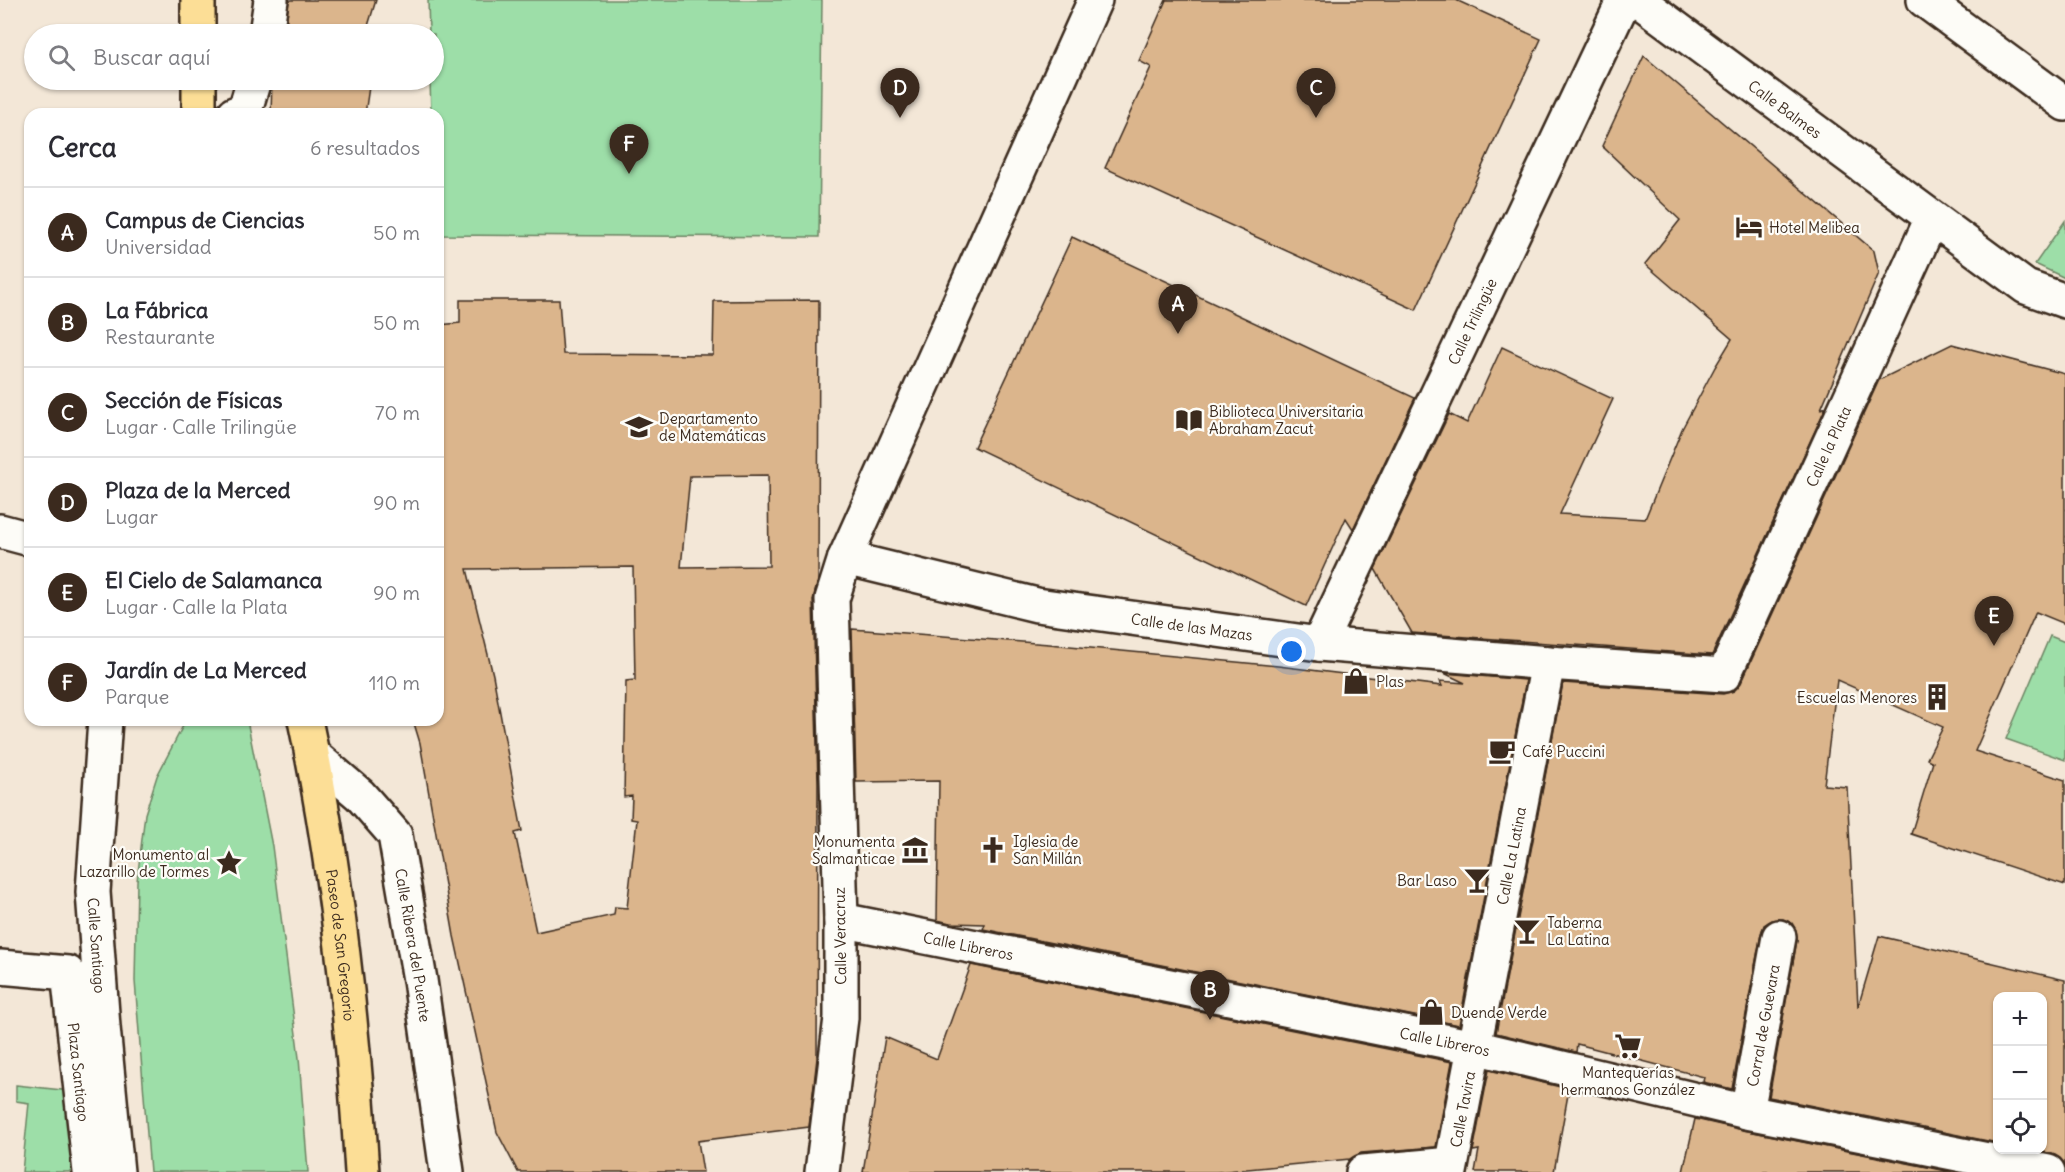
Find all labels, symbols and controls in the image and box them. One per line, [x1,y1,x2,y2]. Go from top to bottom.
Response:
search box [24,24,444,90]
icon: search [45,41,78,74]
text: Buscar aquí [93,43,210,71]
pin: D [880,68,920,118]
pin: C [1296,68,1336,118]
street label: Calle Balmes [1745,75,1826,142]
pin: F [610,124,648,174]
text: Cerca [48,131,117,164]
text: 6 resultados [310,135,420,160]
text: Campus de Ciencias [105,206,304,234]
hotel icon: Hotel Melibea [1734,212,1764,242]
place label: Hotel Melibea [1769,218,1860,237]
text: A [61,220,74,245]
text: 50 m [373,220,420,245]
text: Universidad [105,234,212,259]
street label: Calle Trilingüe [1443,275,1500,368]
pin: A [1158,284,1198,334]
text: La Fábrica [105,296,208,324]
text: B [61,310,74,335]
text: 50 m [373,310,420,335]
text: Restaurante [105,324,215,349]
text: Sección de Físicas [105,386,282,414]
text: C [61,400,74,425]
text: 70 m [375,400,420,425]
place label: Biblioteca Universitaria Abraham Zacut [1209,402,1364,438]
street label: Calle la Plata [1802,402,1855,490]
library icon: Biblioteca Universitaria Abraham Zacut [1174,405,1204,435]
place label: Departamento de Matemáticas [659,409,766,445]
school or university icon: Departamento de Matemáticas [624,412,654,442]
text: Lugar · Calle Trilingüe [105,414,297,439]
text: Plaza de la Merced [105,476,290,504]
text: D [60,490,75,515]
text: 90 m [373,490,420,515]
text: Lugar [105,504,158,529]
text: El Cielo de Salamanca [105,566,322,594]
text: E [62,580,73,605]
text: 90 m [373,580,420,605]
text: Lugar · Calle la Plata [105,594,288,619]
pin: E [1974,596,2014,646]
street label: Calle de las Mazas [1130,609,1254,644]
your location [1277,637,1306,666]
text: Jardín de La Merced [105,656,307,684]
shop icon: Plas [1341,666,1371,696]
text: F [62,670,73,695]
text: 110 m [369,670,420,695]
place label: Plas [1376,672,1404,691]
building icon: Escuelas Menores [1922,682,1952,712]
text: Parque [105,684,169,709]
place label: Escuelas Menores [1797,688,1917,707]
cafe icon: Café Puccini [1487,736,1517,766]
place label: Café Puccini [1522,742,1605,761]
street label: Calle La Latina [1492,805,1530,906]
place label: Monumenta Salmanticae [812,832,895,868]
place label: Iglesia de San Millán [1013,832,1082,868]
museum icon: Monumenta Salmanticae [900,835,930,865]
church icon: Iglesia de San Millán [978,835,1008,865]
place label: Monumento al Lazarillo de Tormes [79,845,209,881]
place icon: Monumento al Lazarillo de Tormes [214,848,244,878]
bar icon: Bar Laso [1462,865,1492,895]
street label: Calle Ribera del Puente [391,867,435,1023]
street label: Paseo de San Gregorio [322,868,360,1022]
place label: Bar Laso [1397,871,1457,890]
street label: Calle Veracruz [830,887,850,985]
street label: Calle Santiago [84,897,110,994]
place label: Taberna La Latina [1547,913,1610,949]
bar icon: Taberna La Latina [1512,916,1542,946]
street label: Calle Libreros [922,927,1015,964]
street label: Corral de Guevara [1742,962,1783,1088]
pin: B [1190,970,1230,1020]
map controls [1993,992,2047,1154]
button: + [1993,992,2047,1046]
shop icon: Duende Verde [1416,997,1446,1027]
place label: Duende Verde [1451,1003,1547,1022]
street label: Plaza Santiago [64,1022,94,1123]
street label: Calle Libreros [1398,1023,1492,1060]
supermarket icon: Mantequerías hermanos González [1613,1031,1643,1061]
button: − [1993,1046,2047,1100]
place label: Mantequerías hermanos González [1561,1063,1695,1099]
street label: Calle Tavira [1445,1069,1479,1149]
button: locate [1993,1100,2047,1154]

